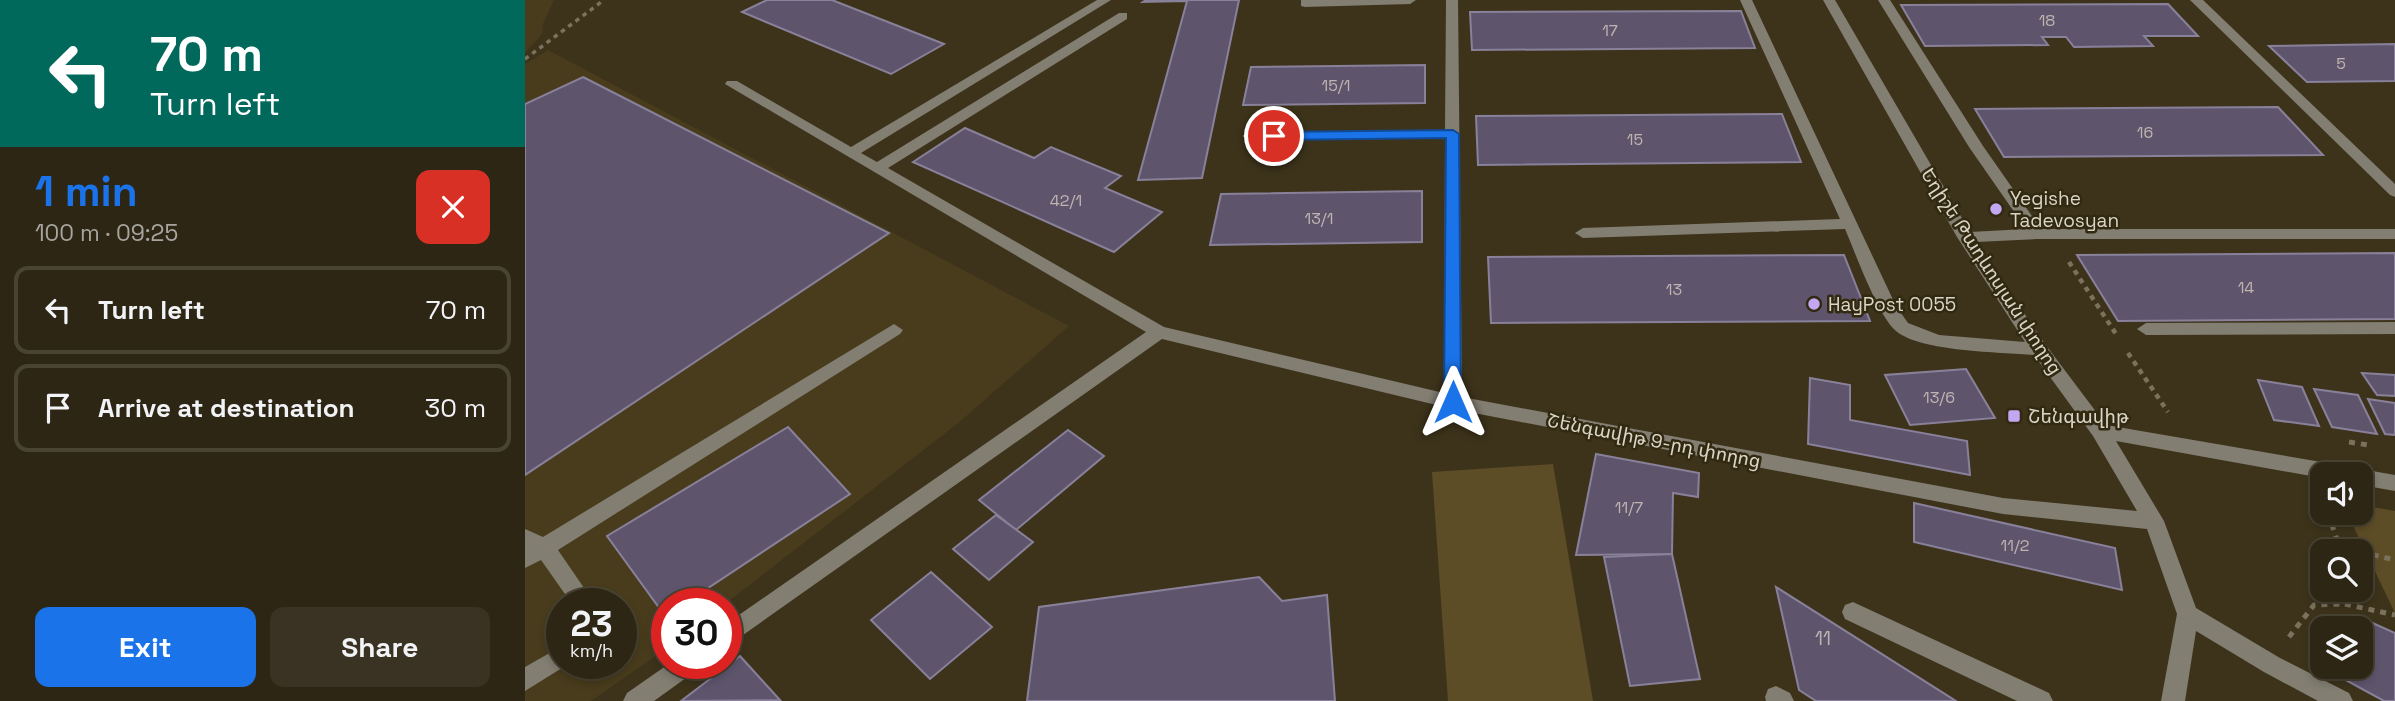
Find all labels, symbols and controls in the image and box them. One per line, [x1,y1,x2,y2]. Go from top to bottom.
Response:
house number: 18 [2039,10,2055,31]
house number: 17 [1602,20,1618,41]
text: 70 m [150,23,263,85]
icon: left [35,28,126,119]
house number: 5 [2336,53,2346,74]
house number: 15/1 [1322,75,1350,96]
text: Turn left [150,84,280,124]
pin [1244,106,1304,166]
icon: arrive [1255,117,1293,155]
house number: 16 [2137,122,2153,143]
house number: 15 [1627,129,1643,150]
street label: Եղիշե Թադևոսյան փողոց [1915,163,2068,379]
text: 1 min [35,165,138,218]
button: close [416,170,490,244]
place label: Yegishe Tadevosyan [2010,186,2119,233]
house number: 42/1 [1050,190,1082,211]
marker: Yegishe Tadevosyan [1988,201,2004,217]
house number: 13/1 [1305,208,1333,229]
text: 100 m · 09:25 [35,218,178,248]
house number: 14 [2238,277,2254,298]
house number: 13 [1666,279,1682,300]
icon: left [39,291,77,329]
place label: HayPost 0055 [1828,292,1956,317]
text: Turn left [98,293,205,327]
text: 70 m [426,293,486,327]
marker: HayPost 0055 [1806,296,1822,312]
position arrow [1416,365,1490,439]
house number: 13/6 [1923,387,1955,408]
icon: arrive [39,389,77,427]
text: Arrive at destination [98,391,355,425]
text: 30 m [425,391,486,425]
place label: Շենգավիթ [2028,404,2129,429]
street label: Շենգավիթ 9-րդ փողոց [1545,408,1763,473]
marker: Շենգավիթ [2006,408,2022,424]
map controls [2310,462,2373,679]
button: sound [2310,462,2373,525]
house number: 11/7 [1615,497,1643,518]
house number: 11/2 [2001,535,2029,556]
button: search [2310,539,2373,602]
speed limit sign: 30 [651,588,742,679]
text: 23 [570,602,613,646]
button: Exit [35,607,256,687]
button: Share [270,607,490,687]
button: layers [2310,616,2373,679]
house number: 11 [1815,626,1831,651]
text: km/h [570,639,613,662]

